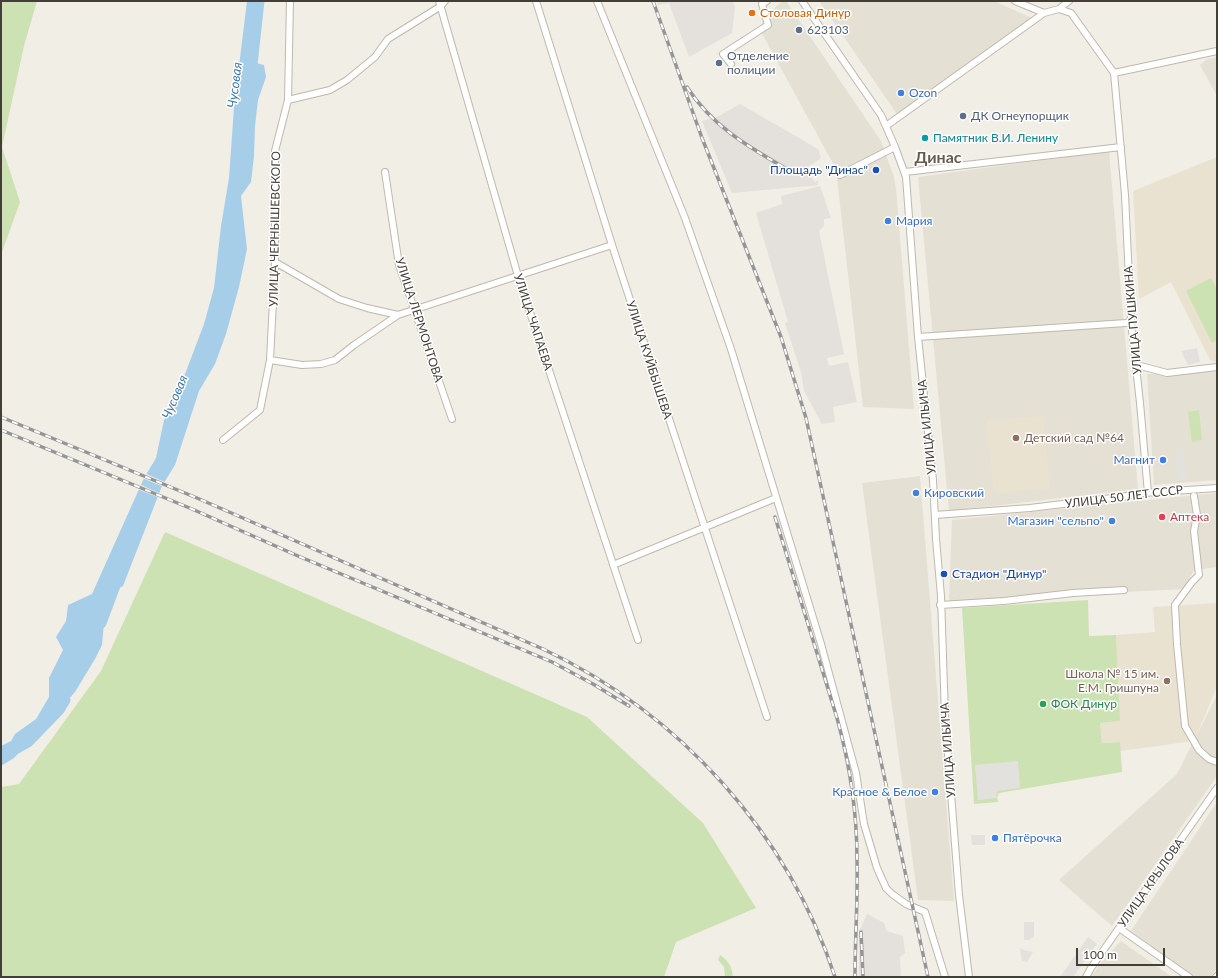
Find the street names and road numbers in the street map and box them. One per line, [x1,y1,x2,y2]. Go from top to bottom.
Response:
street label: УЛИЦА ЧЕРНЫШЕВСКОГО [266,151,284,307]
street label: УЛИЦА ЛЕРМОНТОВА [392,256,446,384]
street label: УЛИЦА ПУШКИНА [1121,265,1145,375]
street label: УЛИЦА ЧАПАЕВА [511,272,555,372]
street label: УЛИЦА КУЙБЫШЕВА [623,299,675,421]
street label: УЛИЦА ИЛЬИЧА [915,379,939,475]
street label: УЛИЦА 50 ЛЕТ СССР [1064,483,1184,511]
street label: УЛИЦА ИЛЬИЧА [937,702,959,798]
street label: УЛИЦА КРЫЛОВА [1115,836,1187,930]

